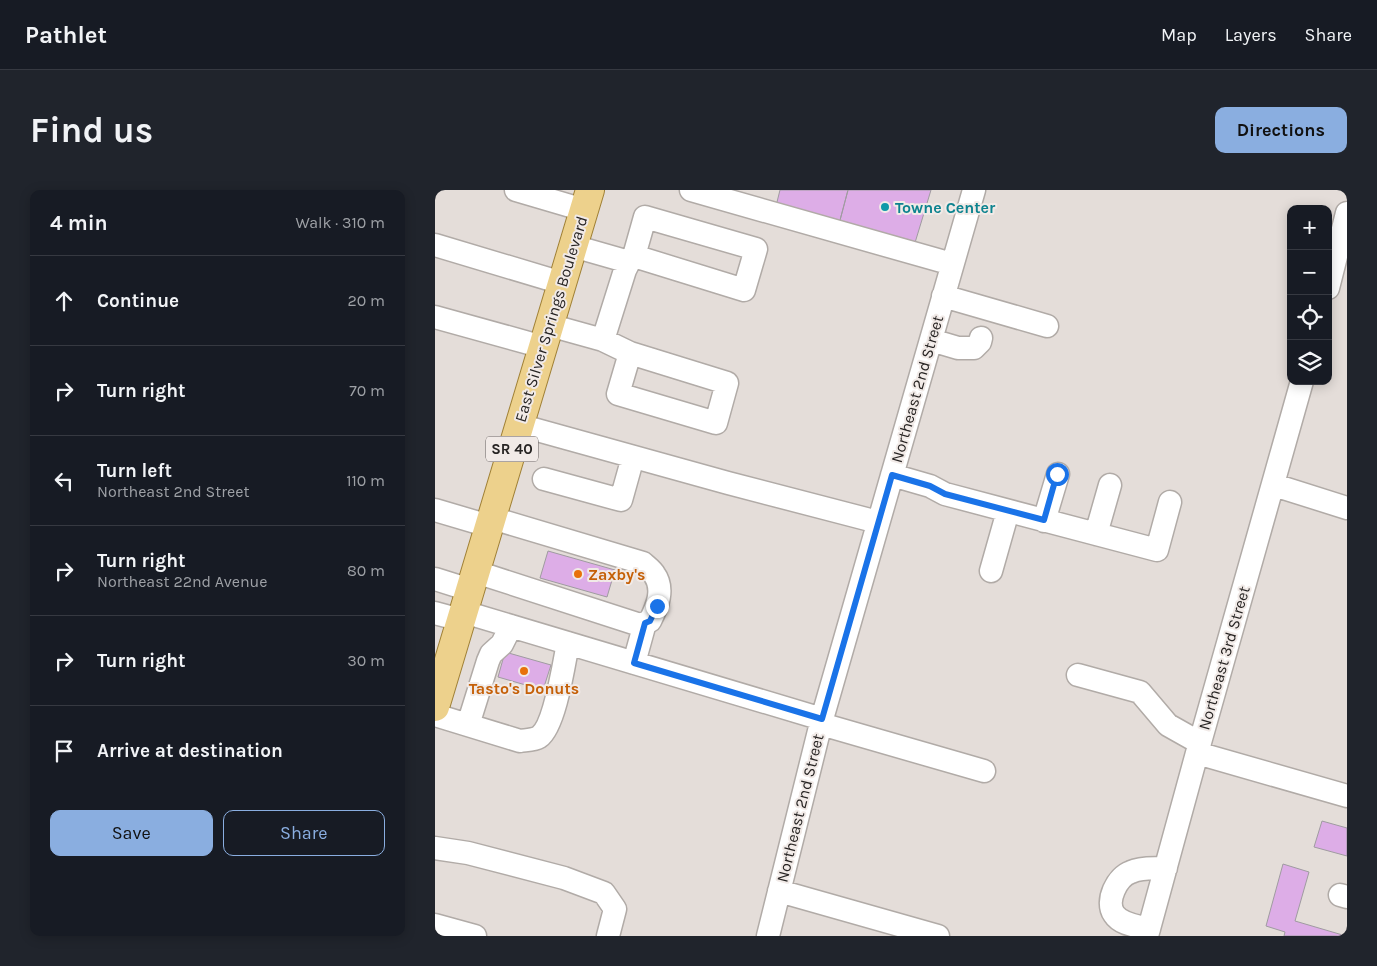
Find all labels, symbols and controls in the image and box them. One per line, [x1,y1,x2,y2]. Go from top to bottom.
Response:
text: Pathlet [25,21,107,49]
text: Map [1161,24,1197,46]
text: Layers [1225,24,1277,46]
text: Share [1305,24,1352,46]
button: Directions [1215,107,1347,153]
text: Find us [30,110,153,151]
place label: Towne Center [895,198,996,217]
marker: Towne Center [879,201,891,213]
map controls [1287,205,1332,385]
button: + [1287,205,1332,250]
text: 4 min [50,211,108,235]
text: Walk · 310 m [295,213,385,232]
street label: East Silver Springs Boulevard [511,214,591,424]
button: − [1287,250,1332,295]
icon: ahead [50,287,78,315]
text: Continue [97,290,179,312]
text: 20 m [347,291,385,310]
button: locate [1287,295,1332,340]
street label: Northeast 2nd Street [887,313,947,465]
button: layers [1287,340,1332,385]
icon: right [50,377,78,405]
text: Turn right [97,380,186,402]
text: 70 m [349,381,385,400]
road number: SR 40 [486,436,538,462]
text: Turn left [97,460,172,482]
route start [1046,463,1069,486]
icon: left [50,467,78,495]
text: 110 m [346,471,385,490]
text: Northeast 2nd Street [97,482,250,501]
text: Turn right [97,550,186,572]
icon: right [50,557,78,585]
text: 80 m [347,561,385,580]
place label: Zaxby's [588,565,645,584]
marker: Zaxby's [572,568,584,580]
text: Northeast 22nd Avenue [97,572,268,591]
street label: Northeast 3rd Street [1194,584,1254,732]
route end [646,595,669,618]
icon: right [50,647,78,675]
text: Turn right [97,650,186,672]
text: 30 m [347,651,385,670]
marker: Tasto's Donuts [518,665,530,677]
place label: Tasto's Donuts [469,679,579,698]
street label: Northeast 2nd Street [772,732,828,884]
icon: arrive [50,737,78,765]
text: Arrive at destination [97,740,283,762]
button: Save [50,810,213,856]
button: Share [223,810,385,856]

